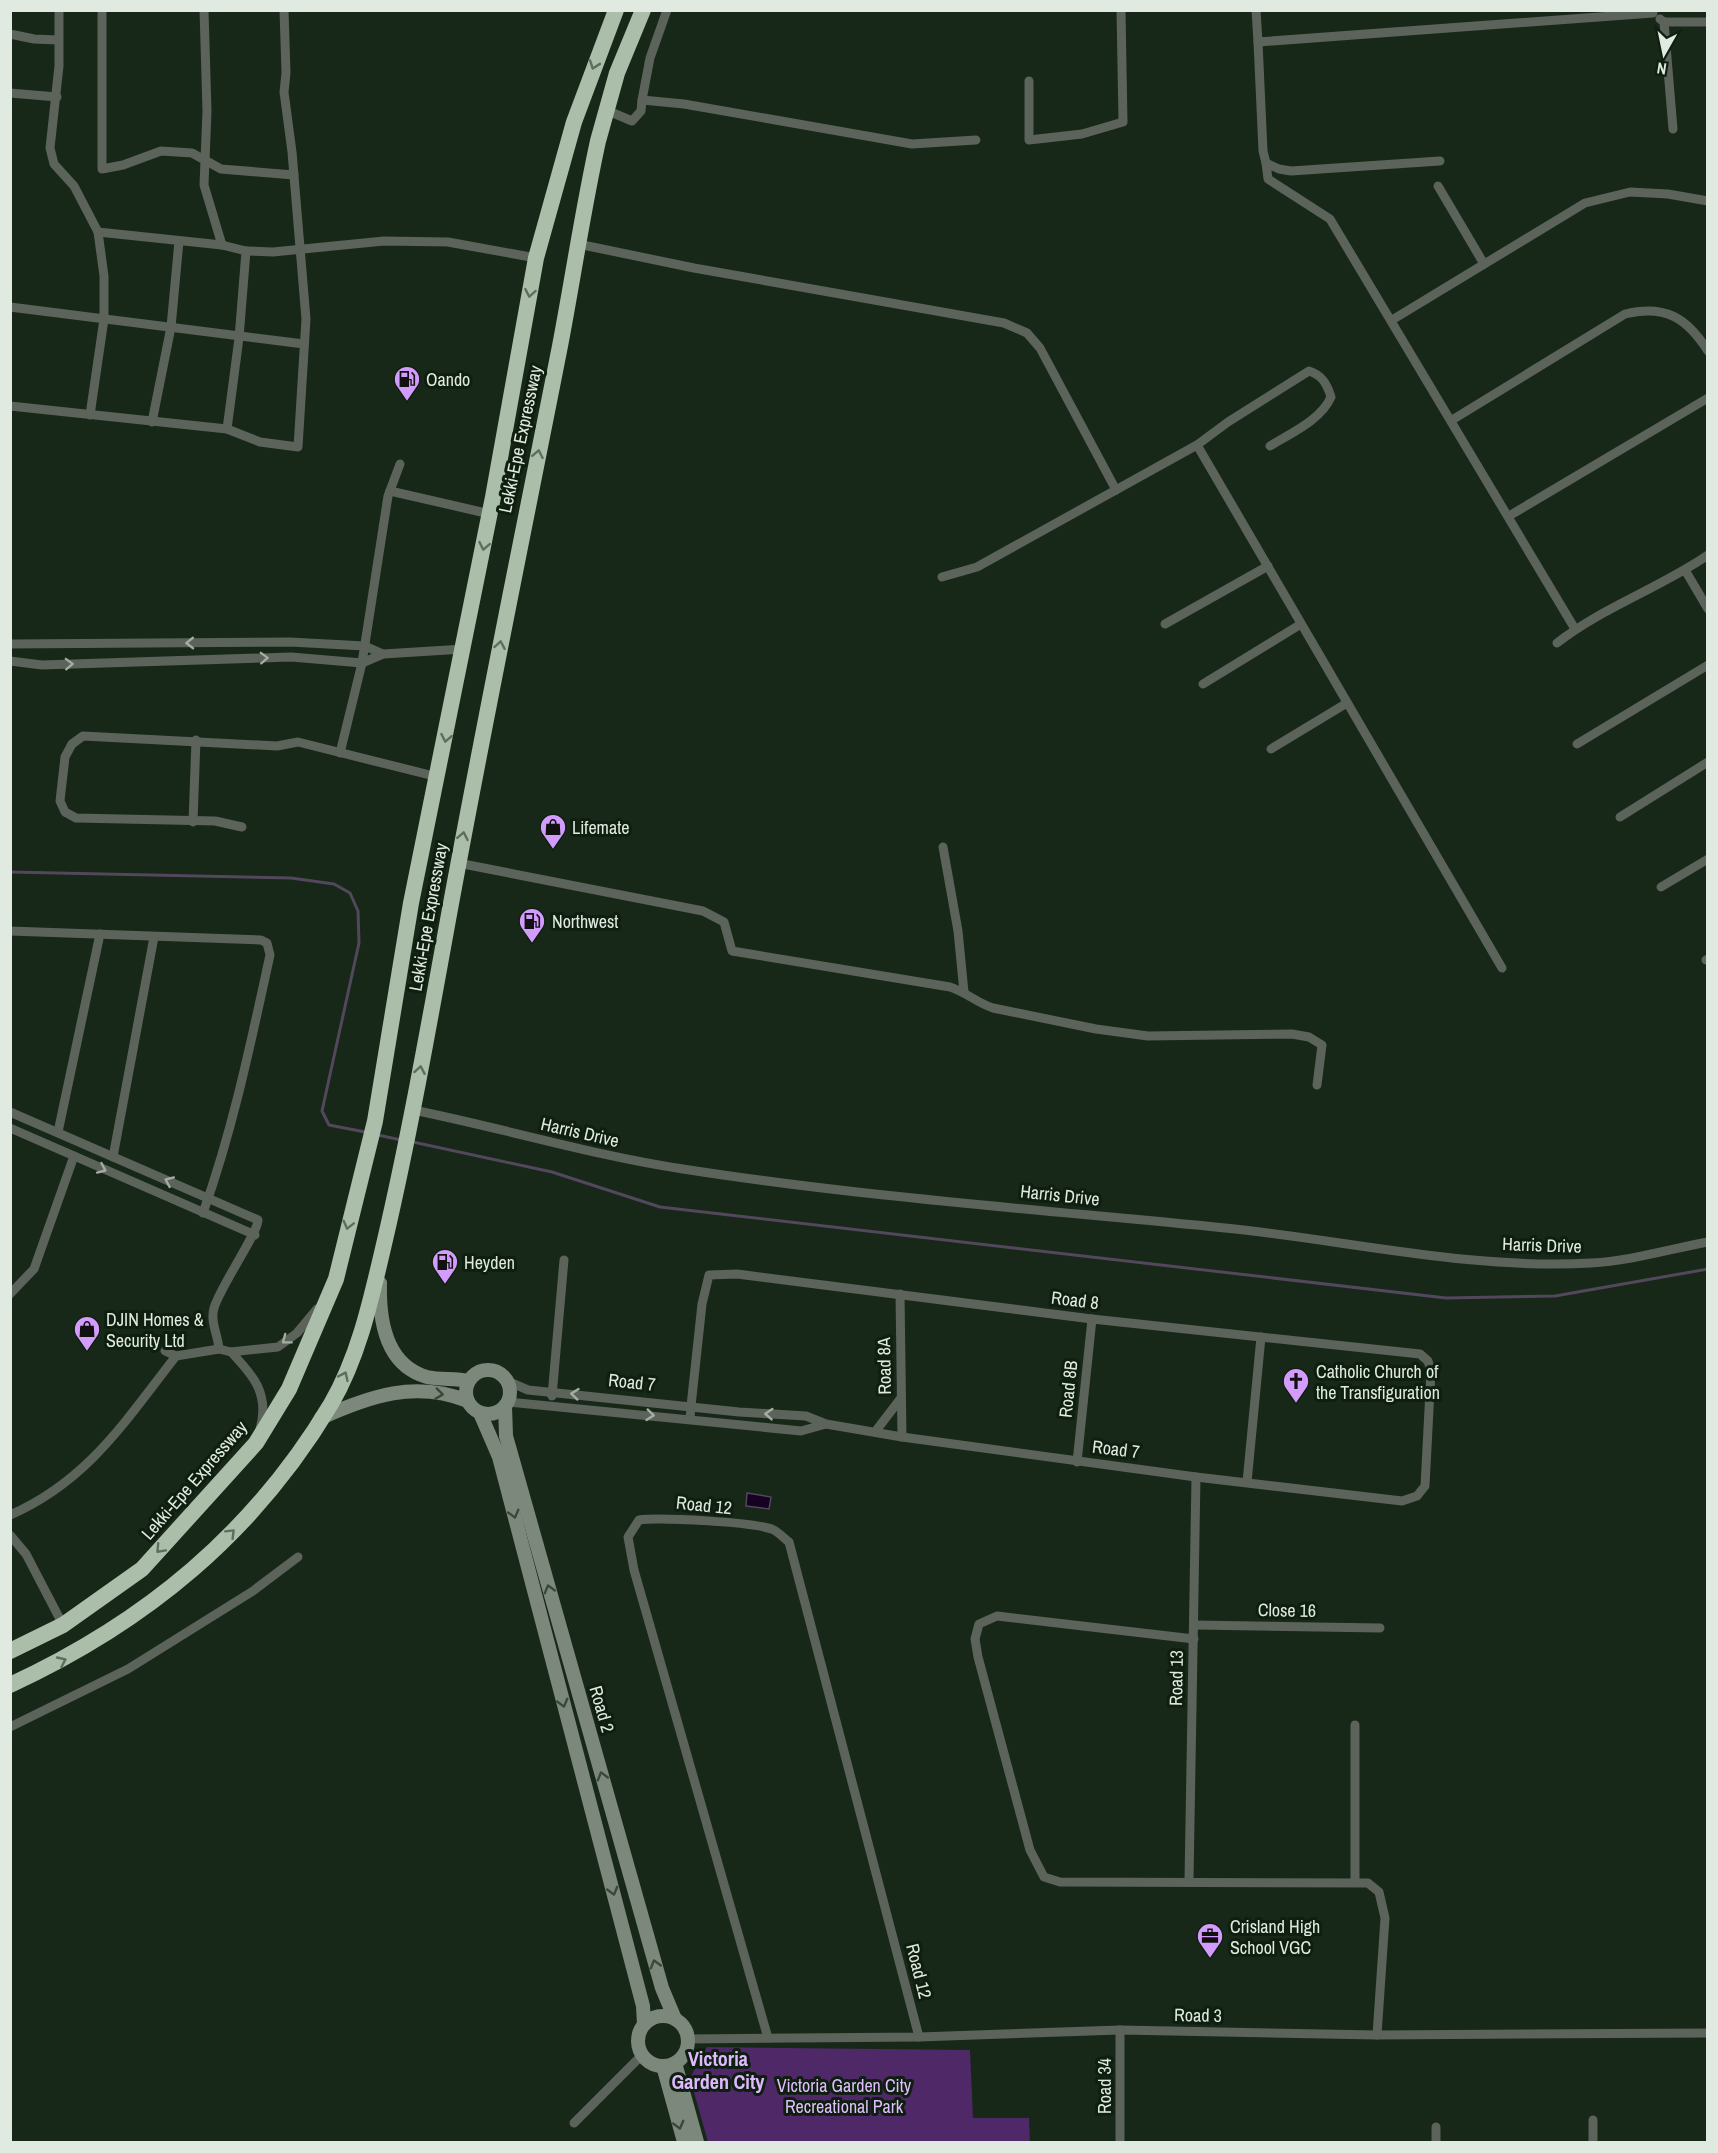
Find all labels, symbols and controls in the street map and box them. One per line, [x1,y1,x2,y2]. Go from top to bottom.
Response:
north arrow [1634,24,1694,84]
text: N [1655,57,1668,80]
one-way arrow [588,59,601,70]
one-way arrow [524,287,537,297]
street label: Lekki-Epe Expressway [492,362,548,515]
fuel station icon: Oando [392,364,422,402]
place label: Oando [426,367,470,392]
one-way arrow [531,449,544,459]
one-way arrow [478,541,491,551]
one-way arrow [185,637,194,649]
one-way arrow [493,640,506,650]
one-way arrow [259,652,268,664]
one-way arrow [64,658,73,670]
one-way arrow [440,732,453,742]
shop icon: Lifemate [538,812,568,850]
place label: Lifemate [572,815,629,840]
one-way arrow [456,832,469,842]
street label: Lekki-Epe Expressway [403,840,453,993]
fuel station icon: Northwest [517,906,547,944]
place label: Northwest [552,909,618,934]
one-way arrow [413,1065,426,1075]
street label: Harris Drive [538,1111,622,1153]
one-way arrow [96,1161,107,1173]
one-way arrow [164,1177,175,1189]
street label: Harris Drive [1019,1178,1101,1212]
one-way arrow [342,1220,355,1230]
street label: Harris Drive [1502,1231,1582,1259]
fuel station icon: Heyden [430,1247,460,1285]
place label: Heyden [464,1250,515,1275]
street label: Road 8 [1050,1285,1100,1315]
place label: DJIN Homes & Security Ltd [106,1307,204,1353]
shop icon: DJIN Homes & Security Ltd [72,1314,102,1352]
one-way arrow [282,1333,293,1344]
street label: Road 8A [871,1337,897,1395]
street label: Road 8B [1053,1359,1083,1419]
place label: Catholic Church of the Transfiguration [1316,1359,1440,1405]
church icon: Catholic Church of the Transfiguration [1281,1366,1311,1404]
street label: Road 7 [607,1367,657,1397]
one-way arrow [337,1371,349,1382]
one-way arrow [435,1387,444,1399]
one-way arrow [571,1389,580,1401]
one-way arrow [765,1407,774,1420]
one-way arrow [645,1408,654,1421]
street label: Lekki-Epe Expressway [135,1415,253,1545]
street label: Road 7 [1091,1434,1141,1464]
street label: Road 12 [675,1490,733,1520]
one-way arrow [507,1508,519,1519]
one-way arrow [223,1530,234,1541]
one-way arrow [156,1542,167,1553]
one-way arrow [544,1584,556,1595]
street label: Close 16 [1258,1597,1316,1623]
street label: Road 13 [1163,1650,1189,1706]
one-way arrow [55,1656,66,1668]
street label: Road 2 [583,1683,621,1735]
one-way arrow [556,1698,569,1708]
one-way arrow [597,1772,609,1782]
one-way arrow [606,1886,618,1896]
place label: Crisland High School VGC [1230,1914,1320,1960]
office icon: Crisland High School VGC [1195,1921,1225,1959]
street label: Road 12 [900,1941,938,2001]
one-way arrow [650,1959,662,1970]
street label: Road 3 [1174,2002,1222,2028]
district label: Victoria Garden City [672,2045,765,2095]
street label: Road 34 [1092,2058,1117,2114]
park label: Victoria Garden City Recreational Park [777,2073,912,2119]
one-way arrow [672,2119,684,2129]

